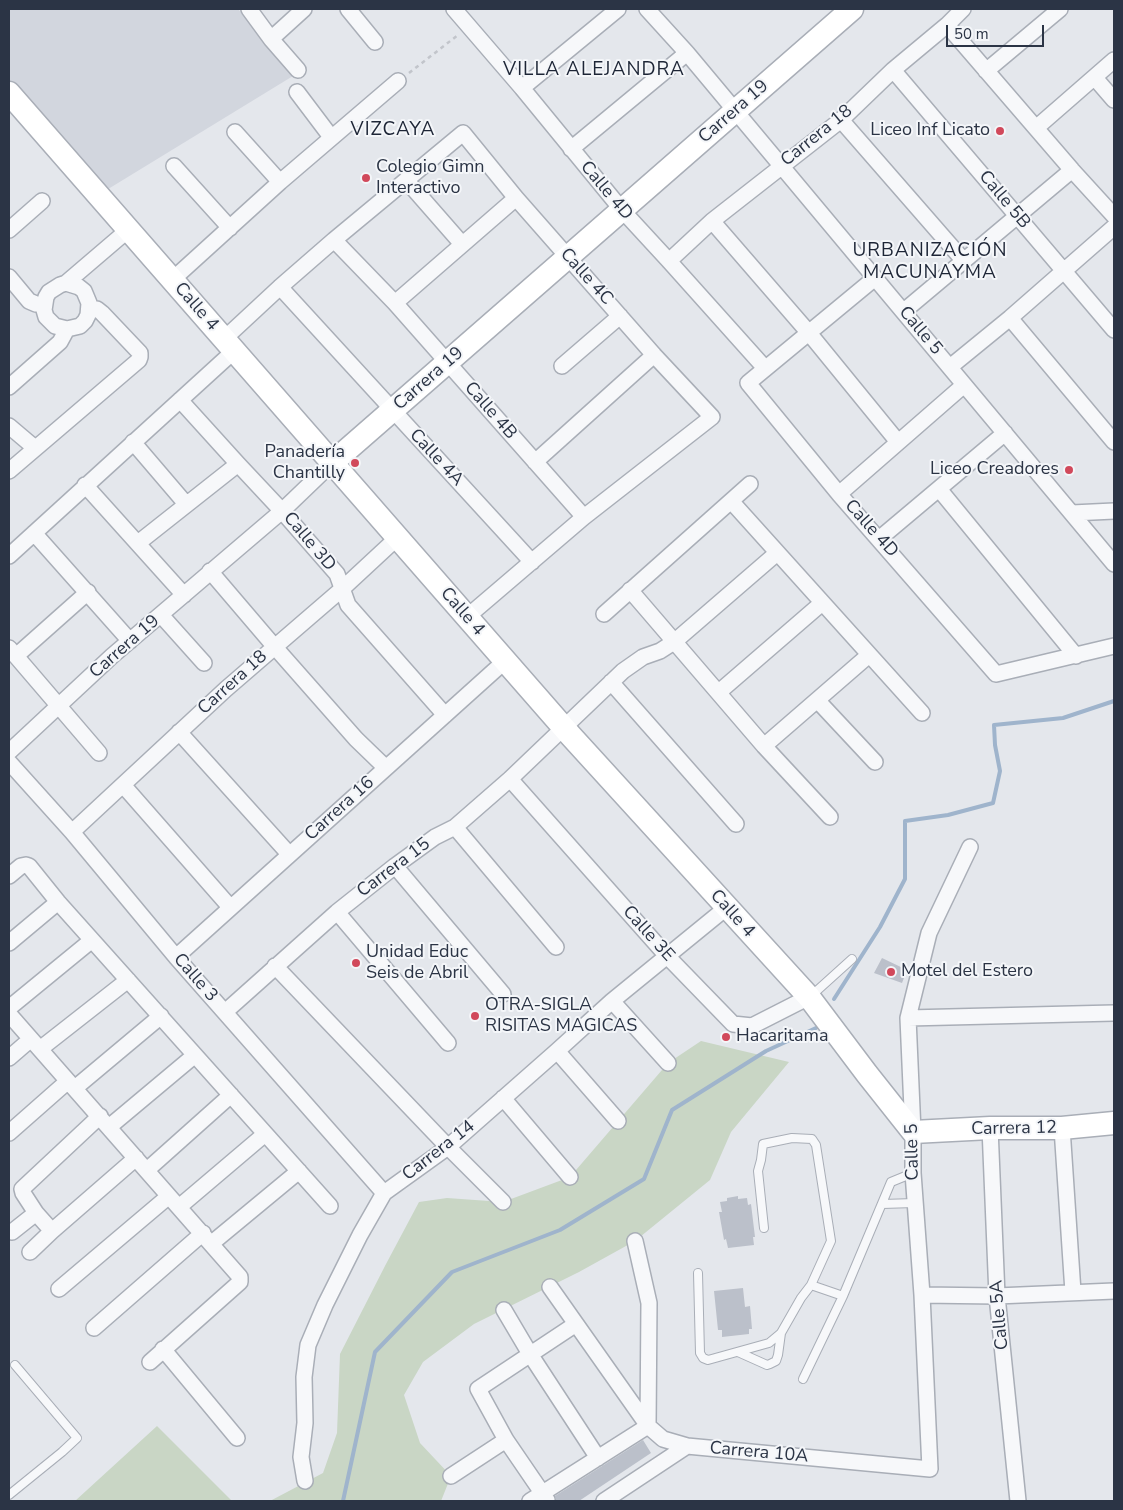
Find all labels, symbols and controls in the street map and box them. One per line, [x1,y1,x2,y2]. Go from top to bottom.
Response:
scale bar [948,15,1046,47]
text: 50 m [954,24,989,44]
district label: VILLA ALEJANDRA [501,59,687,81]
street label: Carrera 19 [695,76,773,148]
street label: Carrera 18 [777,101,857,171]
district label: VIZCAYA [350,119,436,141]
place label: Liceo Inf Licato [870,120,990,142]
marker: Liceo Inf Licato [994,125,1006,137]
place label: Colegio Gimn Interactivo [376,157,485,200]
street label: Calle 4D [575,157,637,225]
street label: Calle 5B [974,167,1034,233]
marker: Colegio Gimn Interactivo [360,172,372,184]
district label: URBANIZACIÓN MACUNAYMA [851,240,1009,284]
street label: Calle 4C [555,244,617,310]
street label: Calle 4 [169,278,223,336]
street label: Calle 5 [893,302,947,360]
street label: Carrera 19 [390,343,468,415]
street label: Calle 4B [459,378,521,444]
street label: Calle 4A [404,425,468,491]
place label: Panadería Chantilly [265,442,345,484]
marker: Panadería Chantilly [349,457,361,469]
place label: Liceo Creadores [930,459,1059,481]
marker: Liceo Creadores [1063,464,1075,476]
street label: Calle 4D [839,496,903,562]
street label: Calle 3D [278,508,340,576]
street label: Calle 4 [435,583,489,641]
street label: Carrera 19 [86,611,164,683]
street label: Carrera 18 [194,646,272,720]
street label: Carrera 16 [301,772,379,846]
street label: Carrera 15 [353,834,435,902]
street label: Calle 4 [705,886,759,942]
street label: Calle 3E [617,902,679,966]
place label: Unidad Educ Seis de Abril [366,942,468,984]
street label: Calle 3 [168,949,222,1007]
marker: Unidad Educ Seis de Abril [350,957,362,969]
place label: Motel del Estero [901,961,1033,983]
marker: Motel del Estero [885,966,897,978]
place label: OTRA-SIGLA RISITAS MAGICAS [485,995,637,1038]
marker: OTRA-SIGLA RISITAS MAGICAS [469,1010,481,1022]
place label: Hacaritama [736,1026,828,1048]
marker: Hacaritama [720,1031,732,1043]
street label: Carrera 14 [399,1116,479,1186]
street label: Carrera 12 [971,1117,1057,1141]
street label: Calle 5 [902,1123,924,1181]
street label: Calle 5A [986,1279,1014,1351]
street label: Carrera 10A [709,1438,809,1468]

